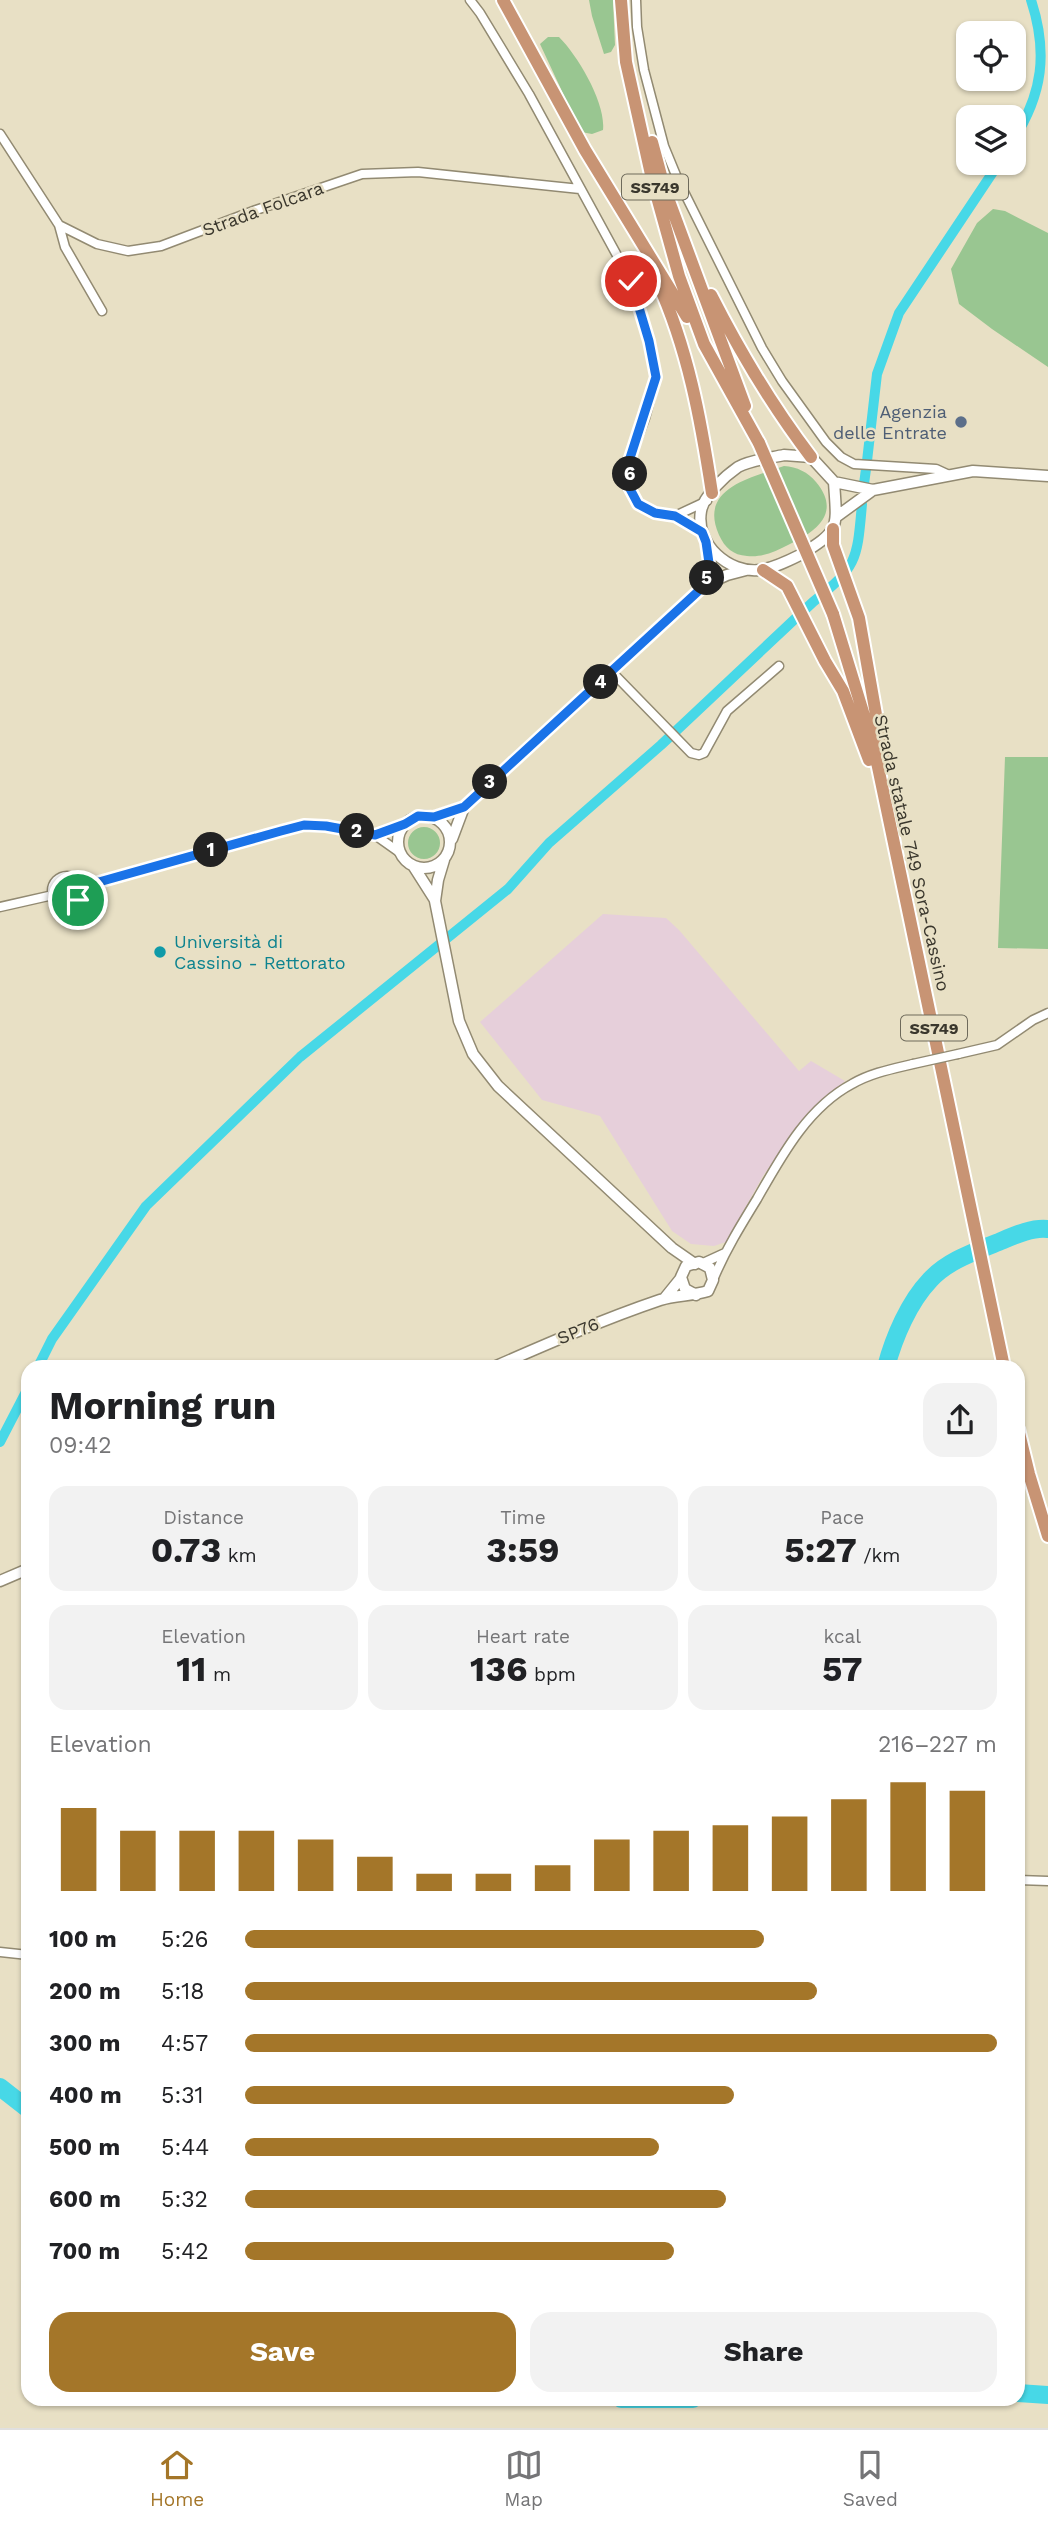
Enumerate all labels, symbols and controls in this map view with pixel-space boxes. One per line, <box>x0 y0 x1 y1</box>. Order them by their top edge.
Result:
map controls <box>956 21 1026 175</box>
button: locate <box>956 21 1026 91</box>
button: layers <box>956 105 1026 175</box>
road number: SS749 <box>622 174 688 200</box>
street label: Strada Folcara <box>199 177 326 240</box>
pin <box>601 251 661 311</box>
icon: check <box>612 262 650 300</box>
place label: Agenzia delle Entrate <box>833 401 947 443</box>
marker: Agenzia delle Entrate <box>953 414 969 430</box>
pin: 6 <box>612 456 648 491</box>
text: 6 <box>624 462 635 485</box>
pin: 5 <box>690 560 724 596</box>
text: 5 <box>701 566 712 589</box>
pin: 4 <box>584 664 618 700</box>
text: 4 <box>594 670 607 693</box>
street label: Strada statale 749 Sora-Cassino <box>870 712 955 993</box>
pin: 3 <box>472 764 508 800</box>
text: 3 <box>484 770 495 793</box>
pin: 2 <box>340 814 374 848</box>
text: 2 <box>351 819 362 842</box>
pin: 1 <box>194 832 228 868</box>
text: 1 <box>206 838 215 861</box>
pin <box>48 870 108 930</box>
icon: arrive <box>59 881 97 919</box>
place label: Università di Cassino - Rettorato <box>174 931 345 973</box>
marker: Università di Cassino - Rettorato <box>152 944 168 960</box>
road number: SS749 <box>901 1016 967 1040</box>
street label: SP76 <box>554 1313 602 1348</box>
button: share <box>923 1383 997 1457</box>
text: Morning run <box>49 1384 276 1428</box>
text: 09:42 <box>49 1432 112 1459</box>
text: Distance <box>163 1506 244 1529</box>
text: Time <box>500 1506 546 1529</box>
text: Pace <box>820 1506 864 1529</box>
text: 0.73 <box>151 1529 221 1571</box>
text: 3:59 <box>486 1529 560 1571</box>
text: 5:27 <box>784 1529 857 1571</box>
text: km <box>221 1544 257 1567</box>
text: /km <box>857 1544 900 1567</box>
text: Elevation <box>161 1625 246 1648</box>
text: Heart rate <box>476 1625 570 1648</box>
text: kcal <box>824 1625 861 1648</box>
text: 11 <box>176 1648 206 1690</box>
text: 136 <box>470 1648 527 1690</box>
text: 57 <box>822 1648 863 1690</box>
text: m <box>206 1663 231 1686</box>
text: bpm <box>527 1663 576 1686</box>
text: Elevation <box>49 1731 152 1758</box>
text: 216–227 m <box>878 1731 997 1758</box>
text: 100 m <box>49 1926 117 1953</box>
text: 5:26 <box>161 1926 209 1953</box>
text: 200 m <box>49 1978 121 2005</box>
text: 5:18 <box>161 1978 204 2005</box>
text: 300 m <box>49 2030 120 2057</box>
text: 4:57 <box>161 2030 208 2057</box>
text: 400 m <box>49 2082 122 2109</box>
text: 5:31 <box>161 2082 204 2109</box>
text: 500 m <box>49 2134 120 2161</box>
text: 5:44 <box>161 2134 209 2161</box>
text: 600 m <box>49 2186 121 2213</box>
text: 5:32 <box>161 2186 208 2213</box>
text: 700 m <box>49 2238 120 2265</box>
text: 5:42 <box>161 2238 209 2265</box>
button: Save <box>49 2312 516 2392</box>
button: Share <box>530 2312 997 2392</box>
tab: Home <box>150 2446 204 2511</box>
tab: Map <box>504 2446 543 2511</box>
tab: Saved <box>843 2446 898 2511</box>

